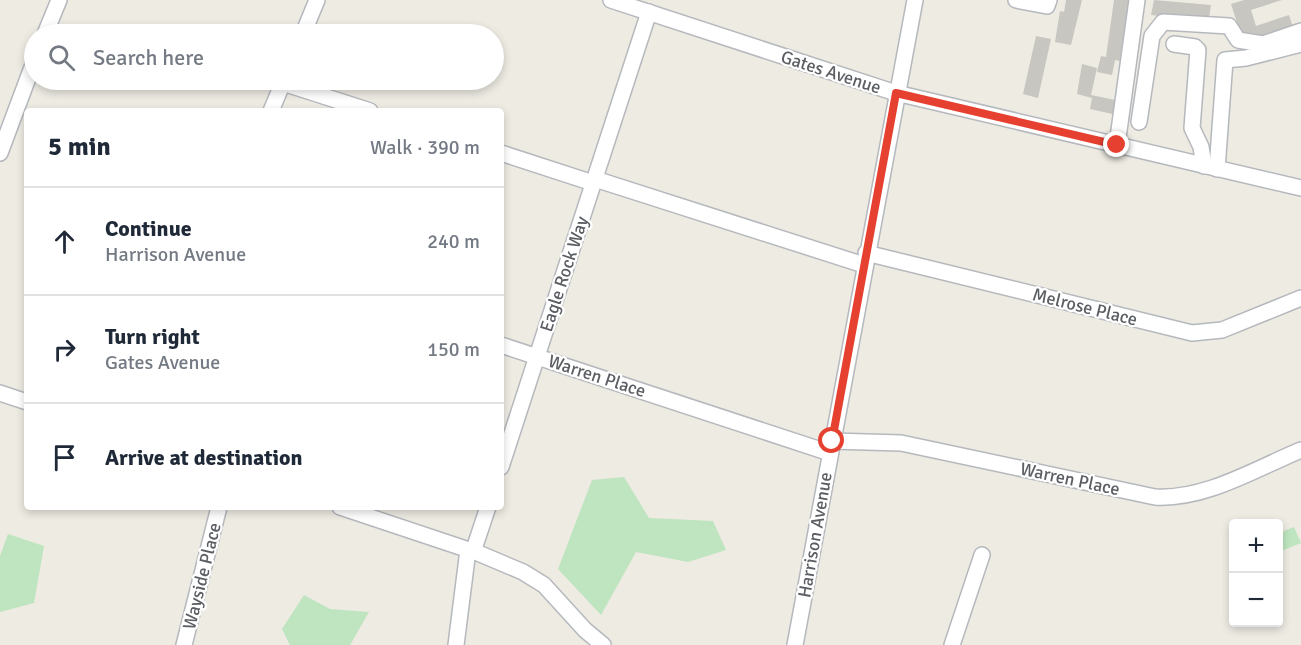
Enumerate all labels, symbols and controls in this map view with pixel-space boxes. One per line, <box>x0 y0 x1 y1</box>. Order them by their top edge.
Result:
search box <box>24 24 504 90</box>
icon: search <box>45 41 78 74</box>
text: Search here <box>93 44 204 71</box>
street label: Gates Avenue <box>778 46 884 98</box>
text: 5 min <box>48 131 111 163</box>
route end <box>1103 131 1129 157</box>
text: Walk · 390 m <box>370 135 480 160</box>
street label: Eagle Rock Way <box>535 213 593 334</box>
text: Continue <box>105 215 192 242</box>
icon: ahead <box>48 225 81 258</box>
text: 240 m <box>427 229 480 254</box>
text: Harrison Avenue <box>105 242 246 267</box>
street label: Melrose Place <box>1030 283 1140 331</box>
text: Turn right <box>105 323 200 350</box>
icon: right <box>48 333 81 366</box>
text: 150 m <box>427 337 480 362</box>
text: Gates Avenue <box>105 350 220 375</box>
street label: Warren Place <box>545 350 649 402</box>
route start <box>818 427 844 453</box>
icon: arrive <box>48 441 81 474</box>
text: Arrive at destination <box>105 444 302 471</box>
street label: Warren Place <box>1018 458 1122 500</box>
street label: Harrison Avenue <box>793 471 837 599</box>
map controls <box>1229 519 1283 627</box>
button: + <box>1229 519 1283 573</box>
street label: Wayside Place <box>178 520 226 632</box>
button: − <box>1229 573 1283 627</box>

